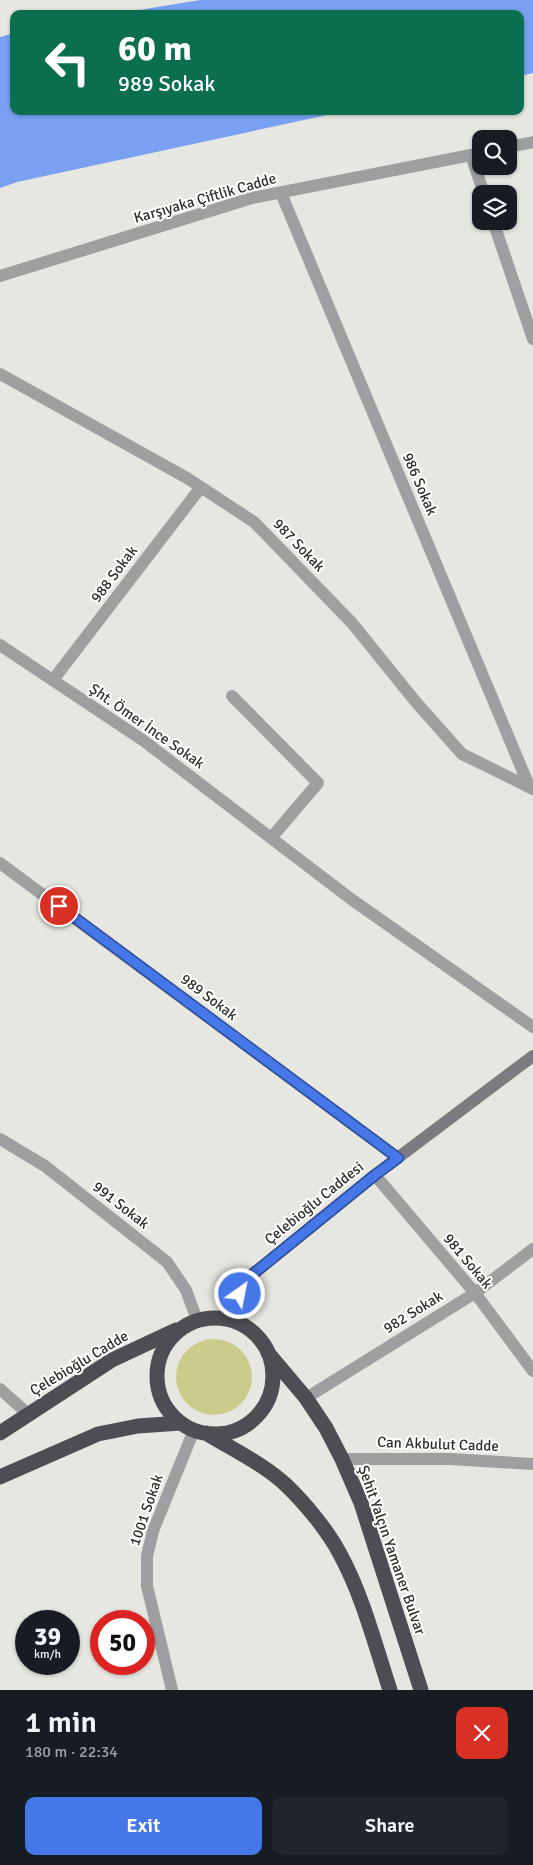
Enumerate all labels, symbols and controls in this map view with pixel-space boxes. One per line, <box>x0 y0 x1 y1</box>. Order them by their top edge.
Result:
text: 60 m <box>118 27 192 70</box>
icon: left <box>35 30 100 95</box>
text: 989 Sokak <box>118 70 215 97</box>
map controls <box>472 130 517 230</box>
button: search <box>472 130 517 175</box>
street label: Karşıyaka Çiftlik Cadde <box>132 169 278 227</box>
button: layers <box>472 185 517 230</box>
street label: 986 Sokak <box>399 450 441 519</box>
street label: 987 Sokak <box>269 515 329 575</box>
street label: 988 Sokak <box>87 542 141 606</box>
street label: Şht. Ömer İnce Sokak <box>86 680 208 773</box>
pin <box>38 885 80 927</box>
icon: arrive <box>45 892 73 920</box>
street label: 989 Sokak <box>177 970 241 1024</box>
street label: Çelebioğlu Caddesi <box>261 1158 367 1248</box>
street label: 991 Sokak <box>89 1177 153 1233</box>
street label: 981 Sokak <box>440 1230 497 1293</box>
position arrow <box>213 1267 265 1319</box>
street label: 982 Sokak <box>380 1287 446 1337</box>
street label: Çelebioğlu Cadde <box>27 1327 131 1399</box>
street label: Can Akbulut Cadde <box>377 1433 499 1455</box>
street label: Şehit Yalçın Yamaner Bulvar <box>355 1463 430 1638</box>
street label: 1001 Sokak <box>125 1471 167 1548</box>
speed limit sign: 50 <box>90 1610 155 1675</box>
text: 39 <box>34 1621 61 1652</box>
text: km/h <box>34 1647 61 1662</box>
text: 1 min <box>25 1704 97 1741</box>
button: close <box>456 1707 508 1759</box>
text: 180 m · 22:34 <box>25 1742 118 1762</box>
button: Exit <box>25 1797 262 1855</box>
button: Share <box>272 1797 508 1855</box>

